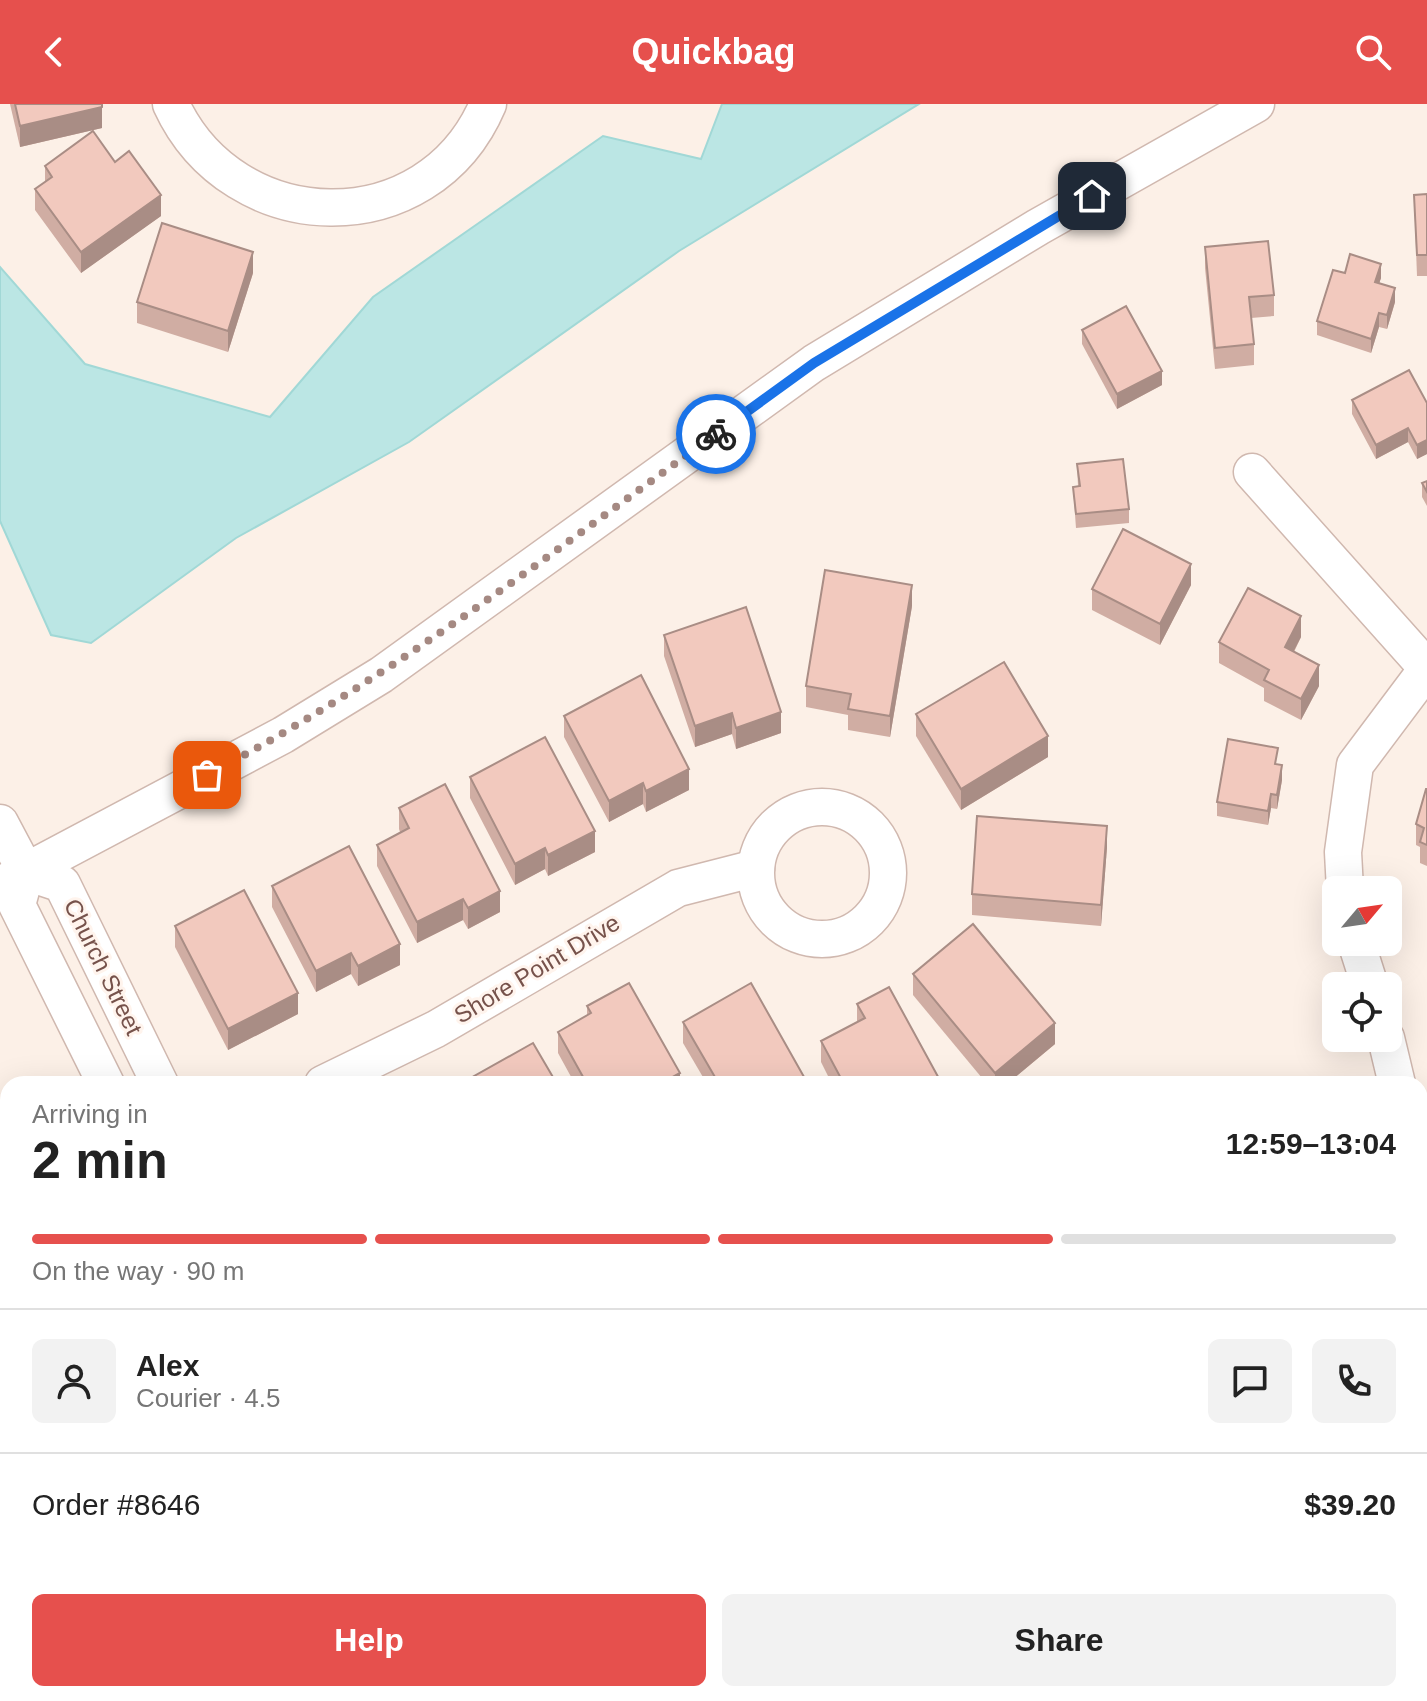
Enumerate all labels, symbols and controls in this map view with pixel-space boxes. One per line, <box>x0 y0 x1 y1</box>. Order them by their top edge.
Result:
icon: back <box>32 30 76 74</box>
icon: search <box>1351 30 1395 74</box>
text: Quickbag <box>631 31 796 72</box>
pin <box>1058 162 1126 230</box>
icon: home <box>1070 174 1114 218</box>
courier <box>676 394 756 474</box>
icon: bike <box>694 412 738 456</box>
pin <box>173 741 241 809</box>
icon: bag <box>185 753 229 797</box>
north arrow <box>1322 876 1402 956</box>
map controls <box>1322 876 1402 1052</box>
street label: Church Street <box>59 894 148 1040</box>
street label: Shore Point Drive <box>449 909 624 1029</box>
button: locate <box>1322 972 1402 1052</box>
text: Arriving in <box>32 1099 148 1129</box>
text: 12:59–13:04 <box>1226 1127 1396 1160</box>
text: 2 min <box>32 1131 168 1189</box>
text: On the way · 90 m <box>32 1256 244 1286</box>
button: person <box>32 1339 116 1423</box>
button: chat <box>1208 1339 1292 1423</box>
button: phone <box>1312 1339 1396 1423</box>
text: Alex <box>136 1349 199 1382</box>
text: Courier · 4.5 <box>136 1383 281 1413</box>
text: Order #8646 <box>32 1488 200 1521</box>
text: $39.20 <box>1304 1488 1396 1521</box>
button: Help <box>32 1594 706 1686</box>
button: Share <box>722 1594 1396 1686</box>

